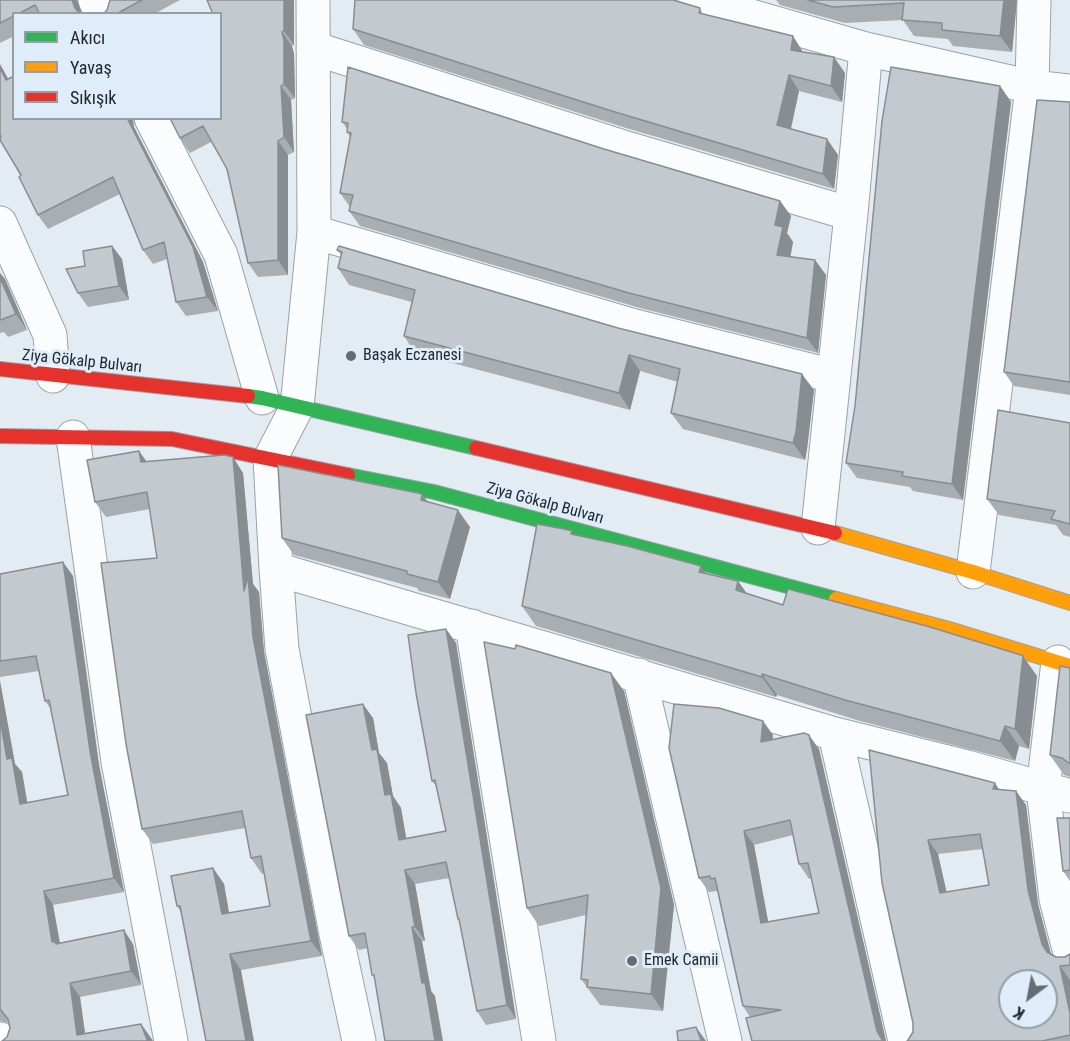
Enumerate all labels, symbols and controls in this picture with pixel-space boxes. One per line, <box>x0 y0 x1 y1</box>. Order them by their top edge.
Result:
legend <box>12 12 222 120</box>
text: Akıcı <box>70 27 105 48</box>
text: Yavaş <box>70 57 112 78</box>
text: Sıkışık <box>70 87 116 108</box>
street label: Ziya Gökalp Bulvarı <box>21 346 143 378</box>
place label: Başak Eczanesi <box>363 346 461 366</box>
marker: Başak Eczanesi <box>344 349 358 363</box>
street label: Ziya Gökalp Bulvarı <box>484 479 606 529</box>
place label: Emek Camii <box>644 951 719 971</box>
marker: Emek Camii <box>625 954 639 968</box>
north arrow <box>998 969 1058 1029</box>
text: K <box>1010 1003 1028 1023</box>

